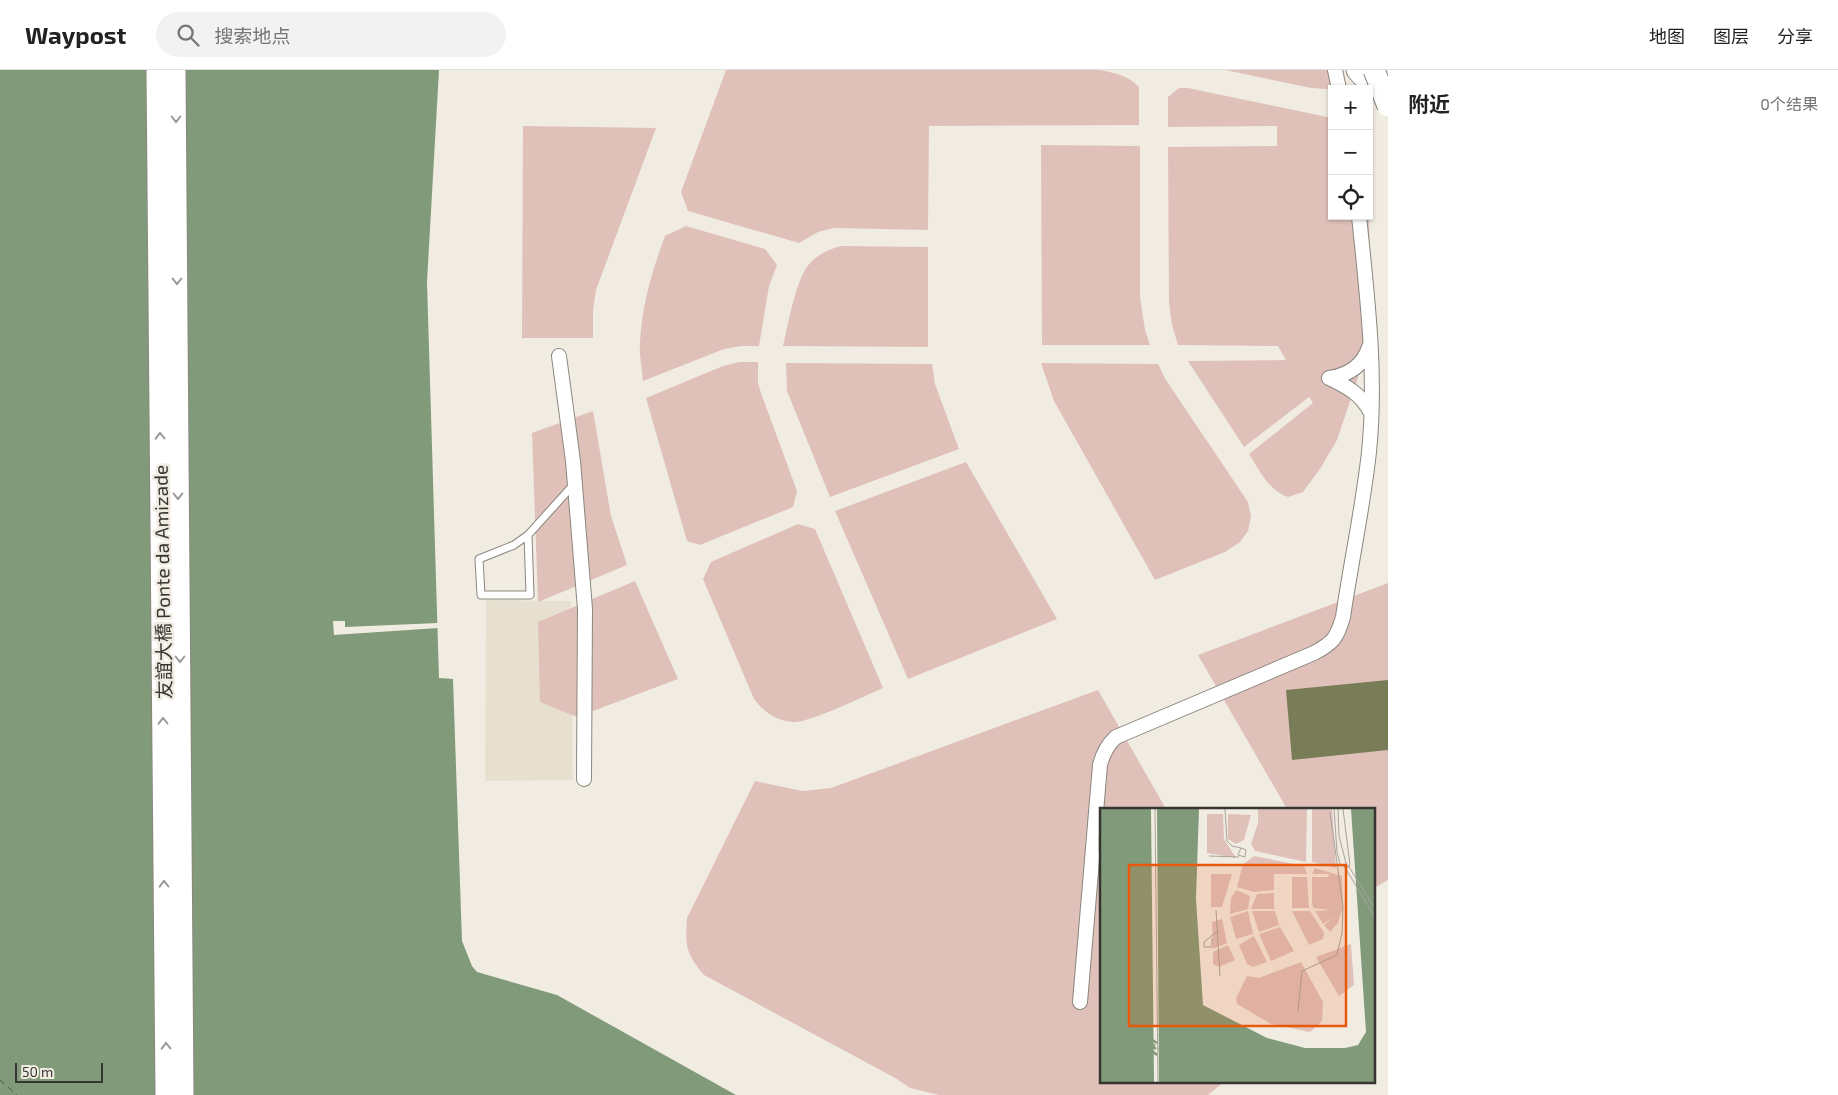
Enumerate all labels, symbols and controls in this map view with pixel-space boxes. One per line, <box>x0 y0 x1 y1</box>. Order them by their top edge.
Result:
search box <box>156 12 506 57</box>
text: Waypost <box>25 20 126 49</box>
icon: search <box>174 21 202 49</box>
text: 搜索地点 <box>214 24 290 47</box>
text: 地图 <box>1649 25 1685 47</box>
text: 图层 <box>1713 25 1749 47</box>
text: 分享 <box>1777 25 1813 47</box>
map controls <box>1328 85 1373 220</box>
button: + <box>1328 85 1373 130</box>
text: 附近 <box>1408 91 1450 116</box>
text: 0个结果 <box>1760 94 1818 113</box>
one-way arrow <box>170 115 181 123</box>
button: − <box>1328 130 1373 175</box>
button: locate <box>1328 175 1373 220</box>
one-way arrow <box>172 278 182 285</box>
one-way arrow <box>155 432 165 440</box>
street label: 友誼大橋 Ponte da Amizade <box>148 465 176 699</box>
one-way arrow <box>173 492 183 500</box>
one-way arrow <box>175 655 185 663</box>
one-way arrow <box>158 717 168 725</box>
inset map <box>1100 808 1376 1082</box>
one-way arrow <box>159 880 169 888</box>
one-way arrow <box>161 1042 171 1050</box>
scale bar <box>15 1060 102 1083</box>
text: 50 m <box>22 1063 53 1080</box>

